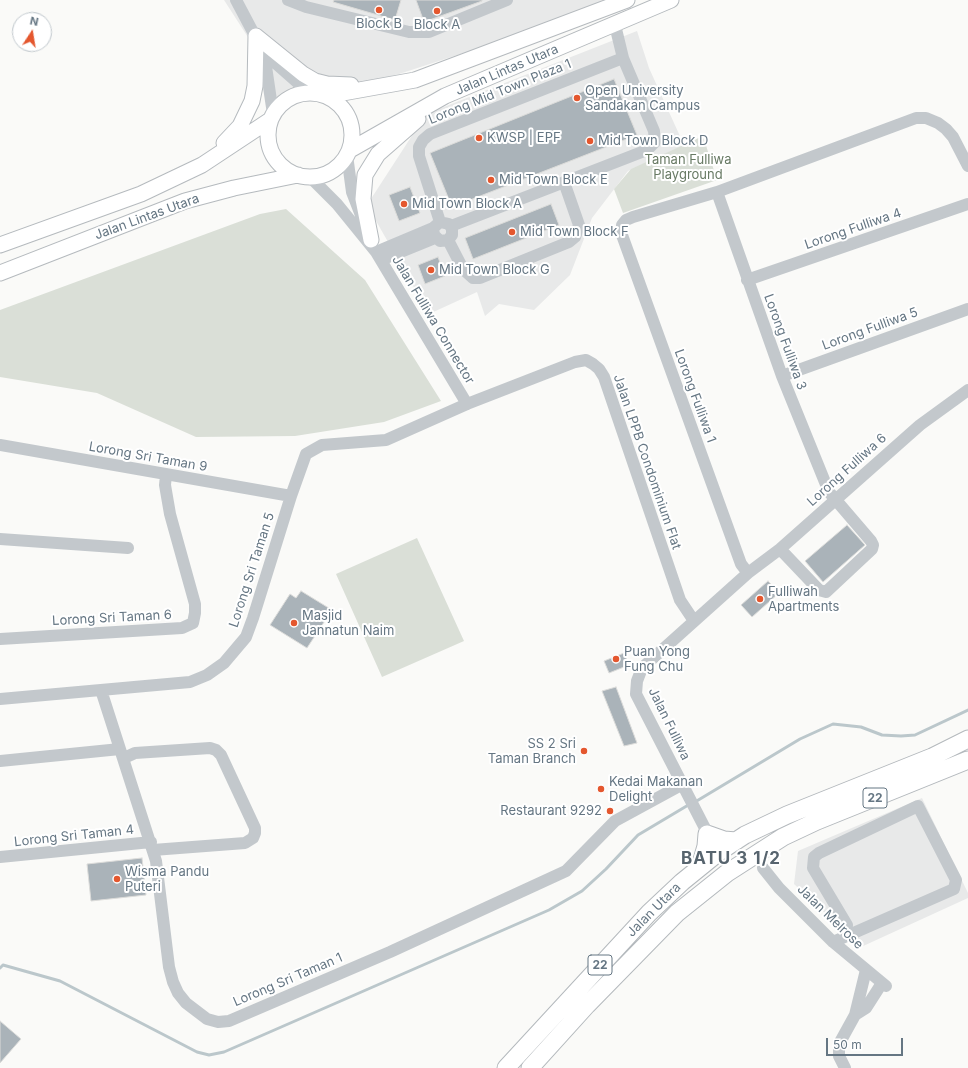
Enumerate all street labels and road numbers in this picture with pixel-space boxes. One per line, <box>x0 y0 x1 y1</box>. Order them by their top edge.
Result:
street label: Jalan Lintas Utara <box>453 41 561 99</box>
street label: Lorong Mid Town Plaza 1 <box>426 56 574 128</box>
street label: Jalan Lintas Utara <box>93 191 201 243</box>
street label: Lorong Fulliwa 4 <box>803 205 903 253</box>
street label: Jalan Fulliwa Connector <box>388 253 478 387</box>
street label: Lorong Fulliwa 3 <box>760 292 810 392</box>
street label: Lorong Fulliwa 5 <box>820 304 920 354</box>
street label: Lorong Fulliwa 1 <box>671 347 719 445</box>
street label: Jalan LPPB Condominium Flat <box>610 373 684 551</box>
street label: Lorong Fulliwa 6 <box>804 430 890 510</box>
street label: Lorong Sri Taman 9 <box>88 439 208 475</box>
street label: Lorong Sri Taman 5 <box>226 511 278 629</box>
street label: Lorong Sri Taman 6 <box>52 607 172 629</box>
street label: Jalan Fulliwa <box>645 685 693 763</box>
road number: 22 <box>863 788 887 808</box>
street label: Lorong Sri Taman 4 <box>13 822 135 850</box>
street label: Jalan Utara <box>624 880 684 940</box>
street label: Jalan Melrose <box>794 882 866 952</box>
street label: Lorong Sri Taman 1 <box>231 950 345 1010</box>
road number: 22 <box>588 955 612 975</box>

